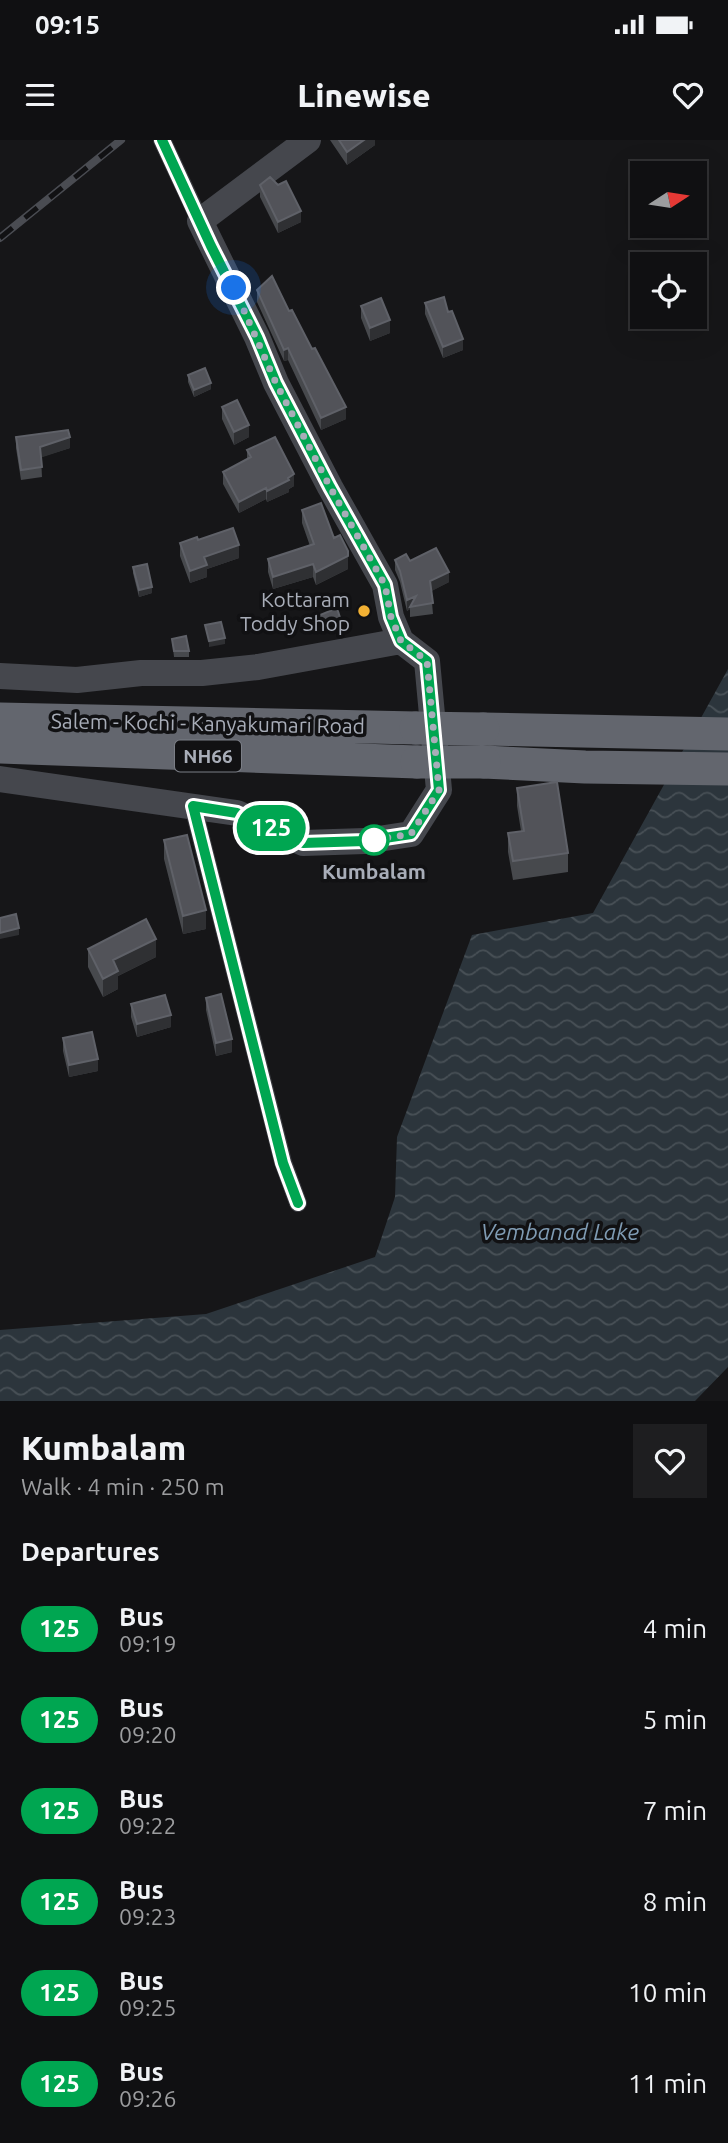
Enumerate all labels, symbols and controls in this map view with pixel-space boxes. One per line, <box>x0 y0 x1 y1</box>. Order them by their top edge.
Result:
text: 09:15 <box>35 10 100 39</box>
icon: menu <box>21 76 59 114</box>
icon: heart <box>669 76 707 114</box>
text: Linewise <box>297 77 431 113</box>
north arrow <box>630 161 707 238</box>
map controls <box>630 161 707 329</box>
button: locate <box>630 252 707 329</box>
your location <box>216 270 251 305</box>
place label: Kottaram Toddy Shop <box>240 587 350 635</box>
marker: Kottaram Toddy Shop <box>356 603 372 619</box>
street label: Salem - Kochi - Kanyakumari Road <box>51 708 365 738</box>
road number: NH66 <box>175 740 241 772</box>
line badge: 125 <box>231 805 311 851</box>
text: 125 <box>251 814 291 841</box>
marker: Kumbalam <box>359 825 389 855</box>
place label: Kumbalam <box>322 859 426 883</box>
water label: Vembanad Lake <box>481 1219 640 1244</box>
button: heart <box>633 1424 707 1498</box>
text: Kumbalam <box>21 1429 186 1466</box>
text: Walk · 4 min · 250 m <box>21 1474 225 1499</box>
text: Departures <box>21 1537 159 1566</box>
text: Bus <box>119 1602 164 1631</box>
text: 4 min <box>643 1614 707 1643</box>
text: 125 <box>39 1615 80 1642</box>
text: 09:19 <box>119 1631 177 1656</box>
text: Bus <box>119 1693 164 1722</box>
text: 5 min <box>643 1705 707 1734</box>
text: 125 <box>39 1706 80 1733</box>
text: 09:20 <box>119 1722 177 1747</box>
text: Bus <box>119 1784 164 1813</box>
text: 7 min <box>643 1796 707 1825</box>
text: 125 <box>39 1797 80 1824</box>
text: 09:22 <box>119 1813 177 1838</box>
text: Bus <box>119 1875 164 1904</box>
text: 8 min <box>643 1887 707 1916</box>
text: 125 <box>39 1888 80 1915</box>
text: 09:23 <box>119 1904 177 1929</box>
text: Bus <box>119 1966 164 1995</box>
text: 10 min <box>628 1978 707 2007</box>
text: 125 <box>39 1979 80 2006</box>
text: 09:25 <box>119 1995 177 2020</box>
text: Bus <box>119 2057 164 2086</box>
text: 11 min <box>628 2069 707 2098</box>
text: 125 <box>39 2070 80 2097</box>
text: 09:26 <box>119 2086 177 2111</box>

